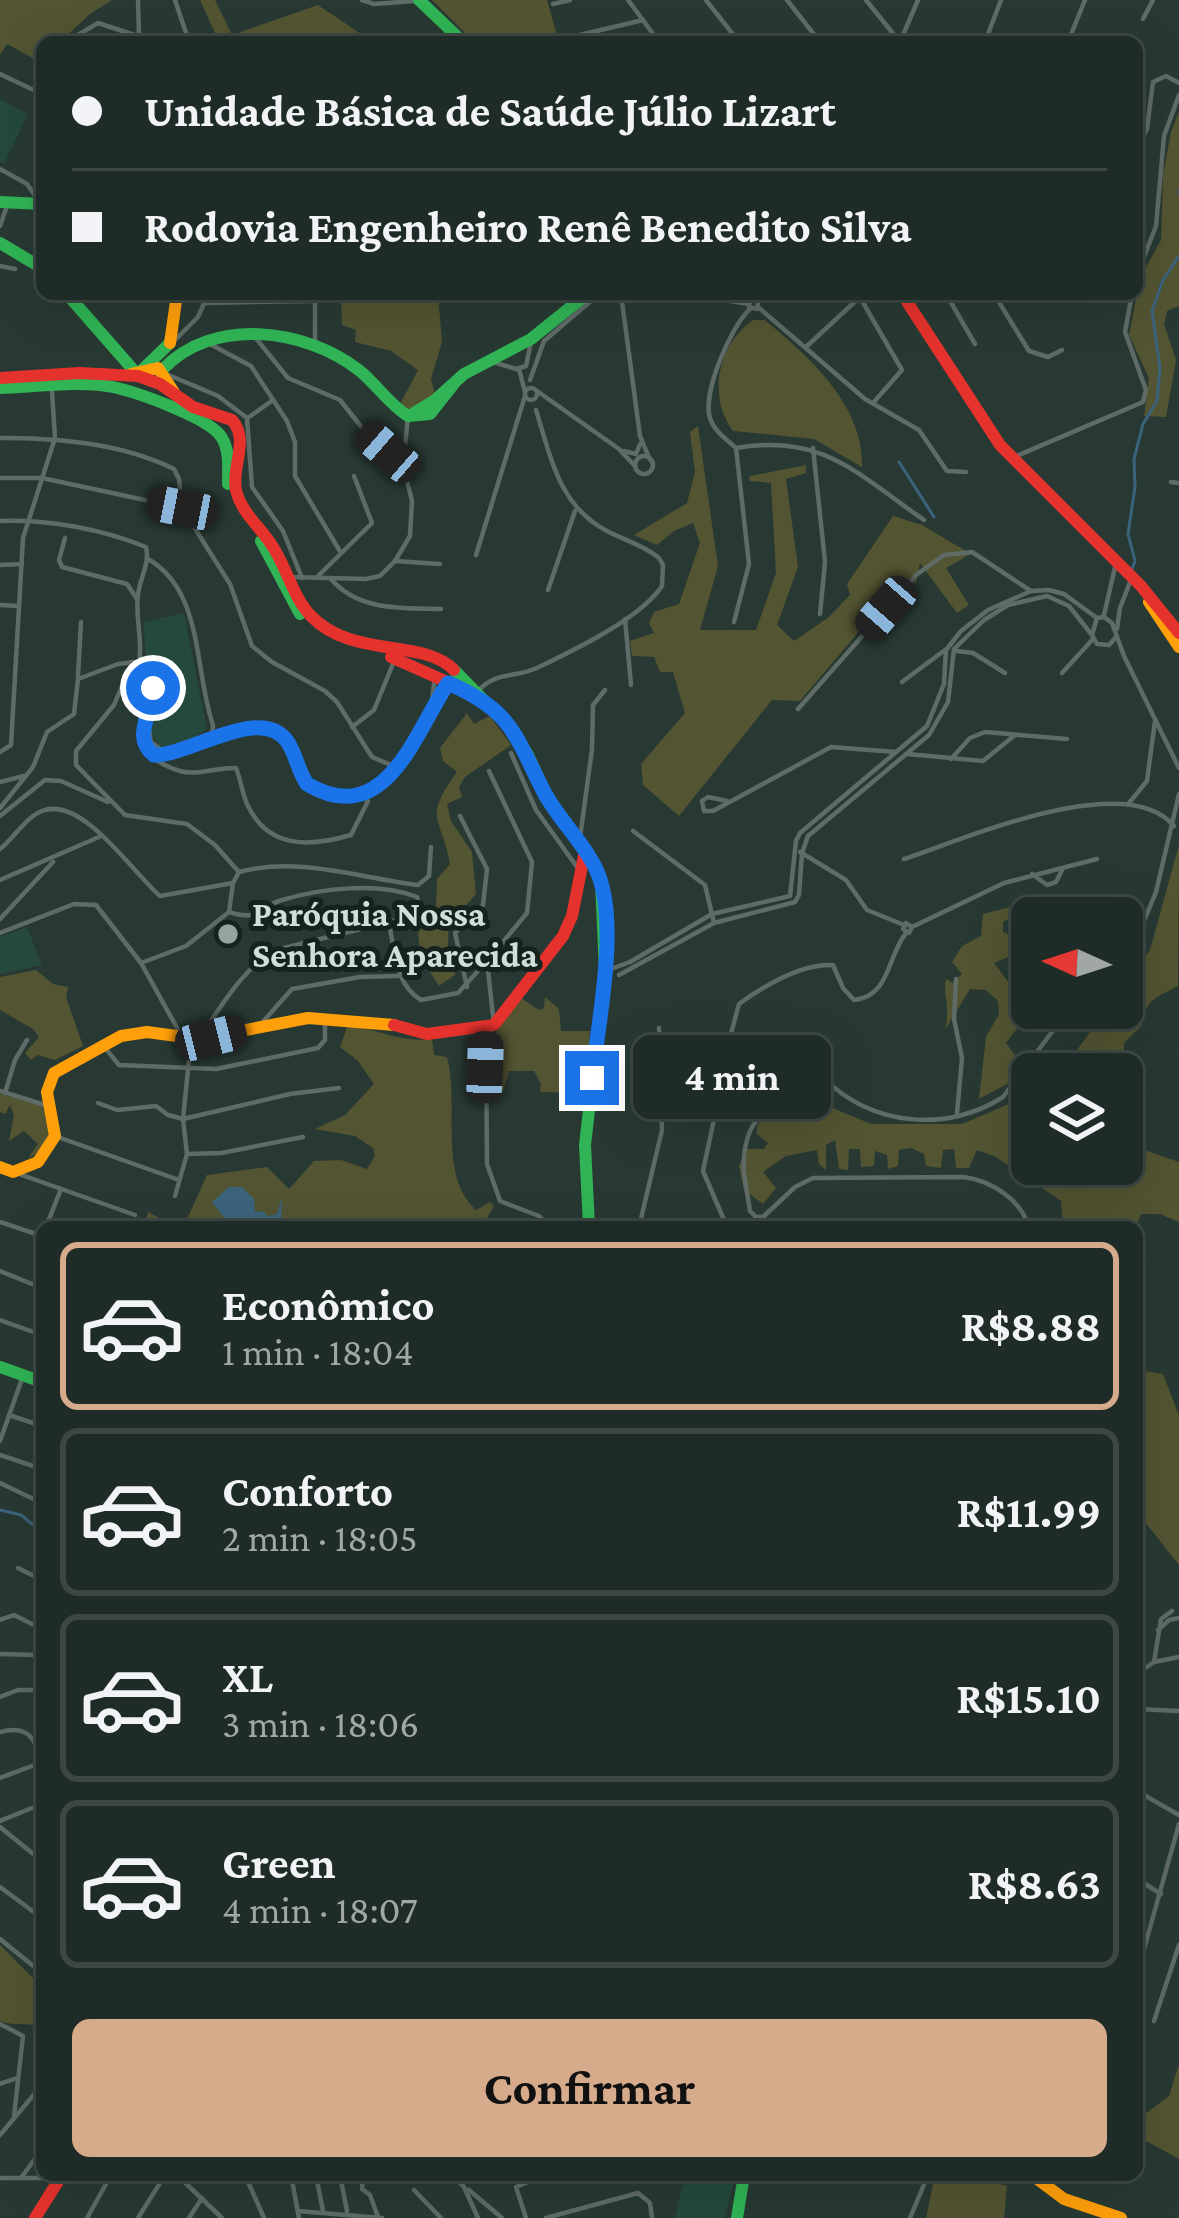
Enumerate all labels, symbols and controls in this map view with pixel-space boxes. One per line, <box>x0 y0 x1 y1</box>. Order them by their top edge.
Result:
text: Unidade Básica de Saúde Júlio Lizart <box>144 86 836 136</box>
text: Rodovia Engenheiro Renê Benedito Silva <box>144 202 912 252</box>
car <box>349 415 427 489</box>
car <box>143 483 221 533</box>
car <box>849 569 923 647</box>
route start <box>126 661 180 715</box>
place label: Paróquia Nossa Senhora Aparecida <box>252 894 538 975</box>
north arrow <box>1011 897 1143 1029</box>
map controls <box>1011 897 1143 1185</box>
marker: Paróquia Nossa Senhora Aparecida <box>215 921 241 947</box>
car <box>172 1012 250 1064</box>
car <box>466 1030 504 1104</box>
callout: 4 min <box>634 1036 832 1120</box>
route end <box>565 1051 619 1105</box>
button: layers <box>1011 1053 1143 1185</box>
text: 4 min <box>684 1055 780 1098</box>
icon: car <box>78 1272 186 1380</box>
text: Econômico <box>222 1280 435 1330</box>
text: R$8.88 <box>961 1301 1101 1351</box>
text: 1 min · 18:04 <box>222 1330 414 1373</box>
icon: car <box>78 1458 186 1566</box>
text: Conforto <box>222 1466 393 1516</box>
text: R$11.99 <box>957 1487 1101 1537</box>
text: 2 min · 18:05 <box>222 1516 418 1559</box>
icon: car <box>78 1644 186 1752</box>
text: XL <box>222 1652 273 1702</box>
text: R$15.10 <box>956 1673 1101 1723</box>
text: 3 min · 18:06 <box>222 1702 419 1745</box>
icon: car <box>78 1830 186 1938</box>
text: Green <box>222 1838 336 1888</box>
text: R$8.63 <box>968 1859 1101 1909</box>
text: 4 min · 18:07 <box>222 1888 418 1931</box>
button: Confirmar <box>72 2019 1107 2157</box>

